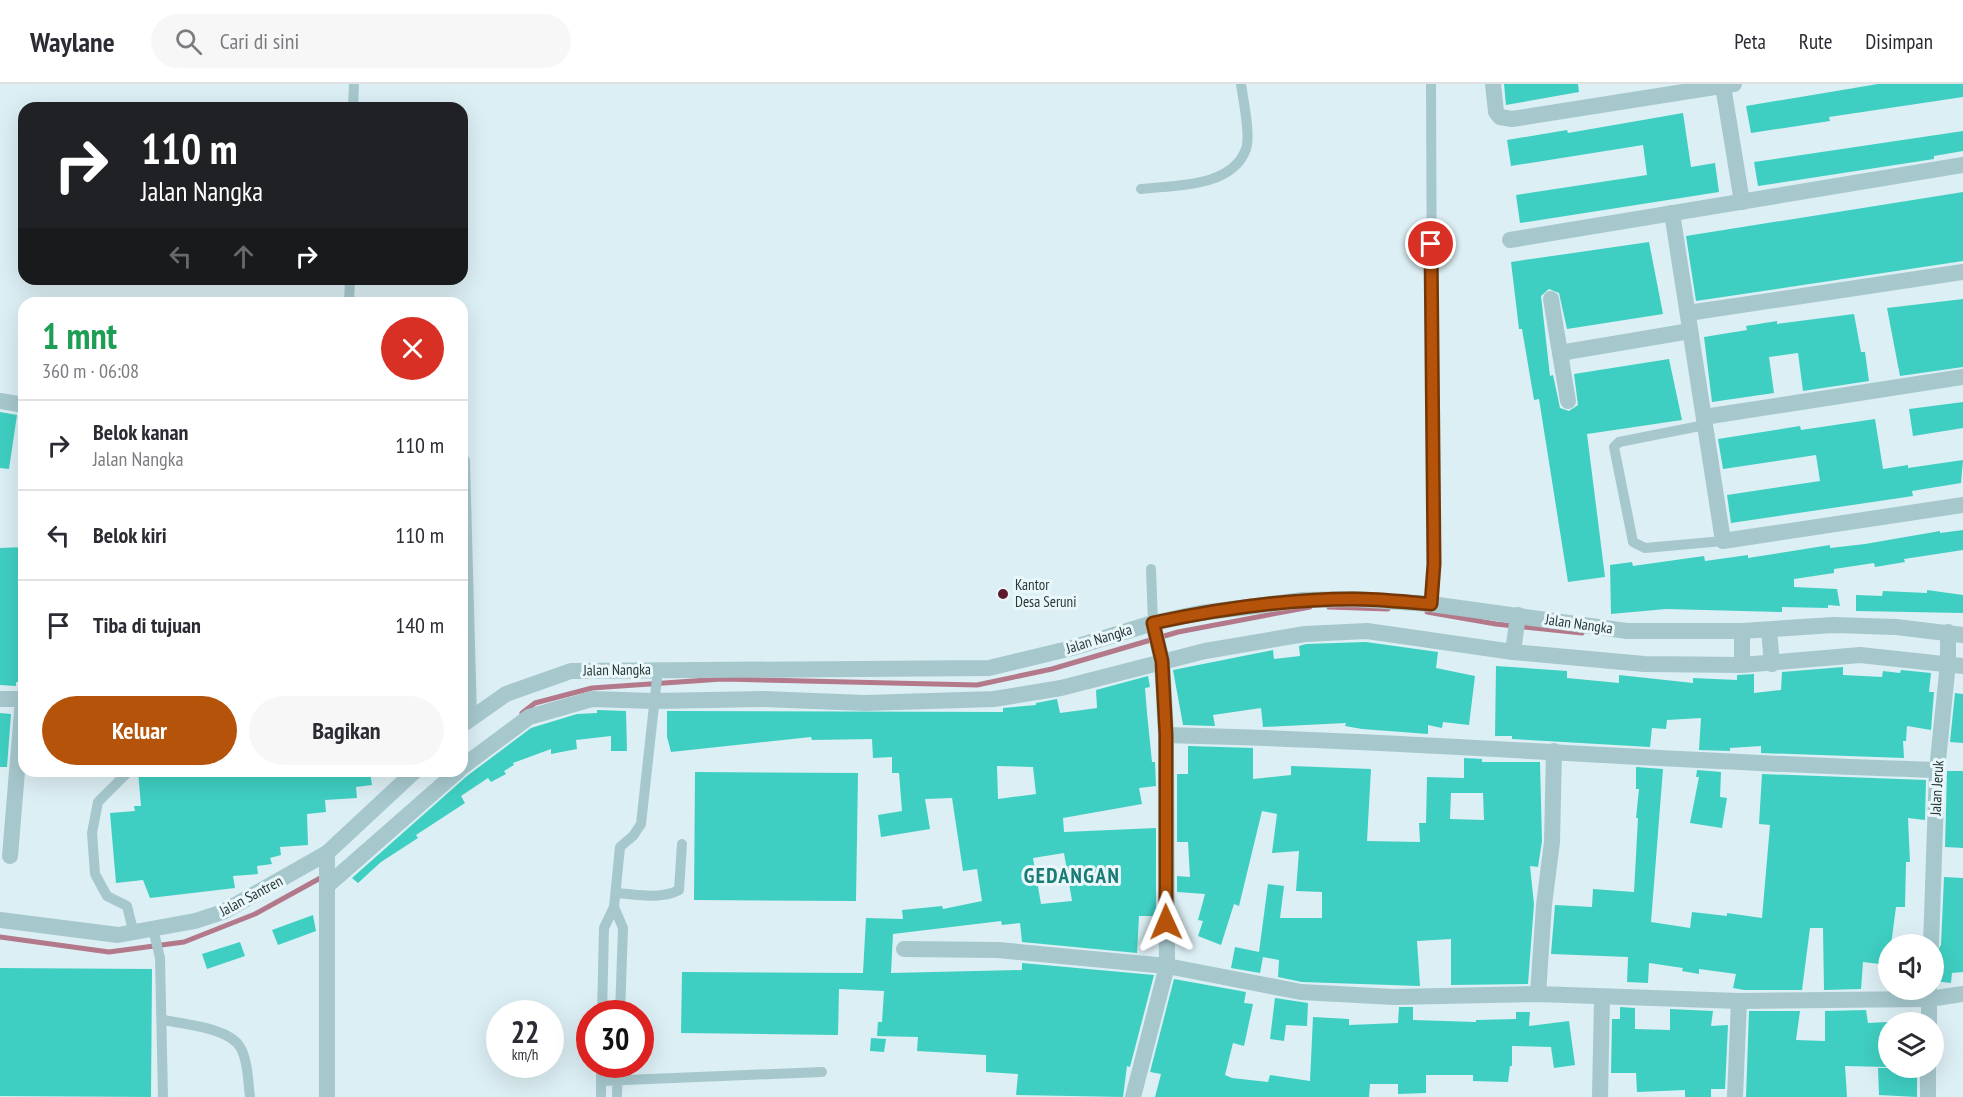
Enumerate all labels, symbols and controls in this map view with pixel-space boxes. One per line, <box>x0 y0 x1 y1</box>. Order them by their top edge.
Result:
search box <box>151 14 571 68</box>
text: Waylane <box>30 23 115 60</box>
icon: search <box>172 25 205 58</box>
text: Cari di sini <box>220 27 299 55</box>
text: Peta <box>1734 28 1766 55</box>
text: Rute <box>1799 28 1832 55</box>
text: Disimpan <box>1865 28 1933 55</box>
text: 110 m <box>141 121 238 176</box>
icon: right <box>42 126 120 204</box>
text: Jalan Nangka <box>141 174 263 208</box>
pin <box>1405 218 1456 269</box>
icon: arrive <box>1414 227 1447 260</box>
icon: left <box>164 240 197 273</box>
icon: ahead <box>227 240 260 273</box>
icon: right <box>290 240 323 273</box>
text: 1 mnt <box>42 312 117 359</box>
button: close <box>381 317 444 380</box>
text: 360 m · 06:08 <box>42 358 139 384</box>
text: Belok kanan <box>93 418 188 446</box>
icon: right <box>42 429 75 462</box>
text: 110 m <box>395 431 444 459</box>
text: Jalan Nangka <box>93 446 183 472</box>
icon: left <box>42 519 75 552</box>
text: Belok kiri <box>93 521 167 549</box>
text: 110 m <box>395 521 444 549</box>
place label: Kantor Desa Seruni <box>1015 575 1076 611</box>
marker: Kantor Desa Seruni <box>996 587 1010 601</box>
icon: arrive <box>42 609 75 642</box>
street label: Jalan Nangka <box>1543 609 1614 638</box>
text: Tiba di tujuan <box>93 611 201 639</box>
text: 140 m <box>395 611 444 639</box>
street label: Jalan Nangka <box>1063 620 1134 658</box>
street label: Jalan Nangka <box>582 659 651 680</box>
button: Keluar <box>42 696 237 765</box>
button: Bagikan <box>249 696 444 765</box>
street label: Jalan Jeruk <box>1926 760 1947 817</box>
district label: GEDANGAN <box>1024 862 1120 889</box>
street label: Jalan Santren <box>215 871 286 921</box>
position arrow <box>1134 890 1198 954</box>
map controls <box>1878 934 1944 1078</box>
button: sound <box>1878 934 1944 1000</box>
speed limit sign: 30 <box>576 1000 654 1078</box>
text: 22 <box>511 1012 539 1051</box>
button: layers <box>1878 1012 1944 1078</box>
text: km/h <box>512 1045 538 1064</box>

